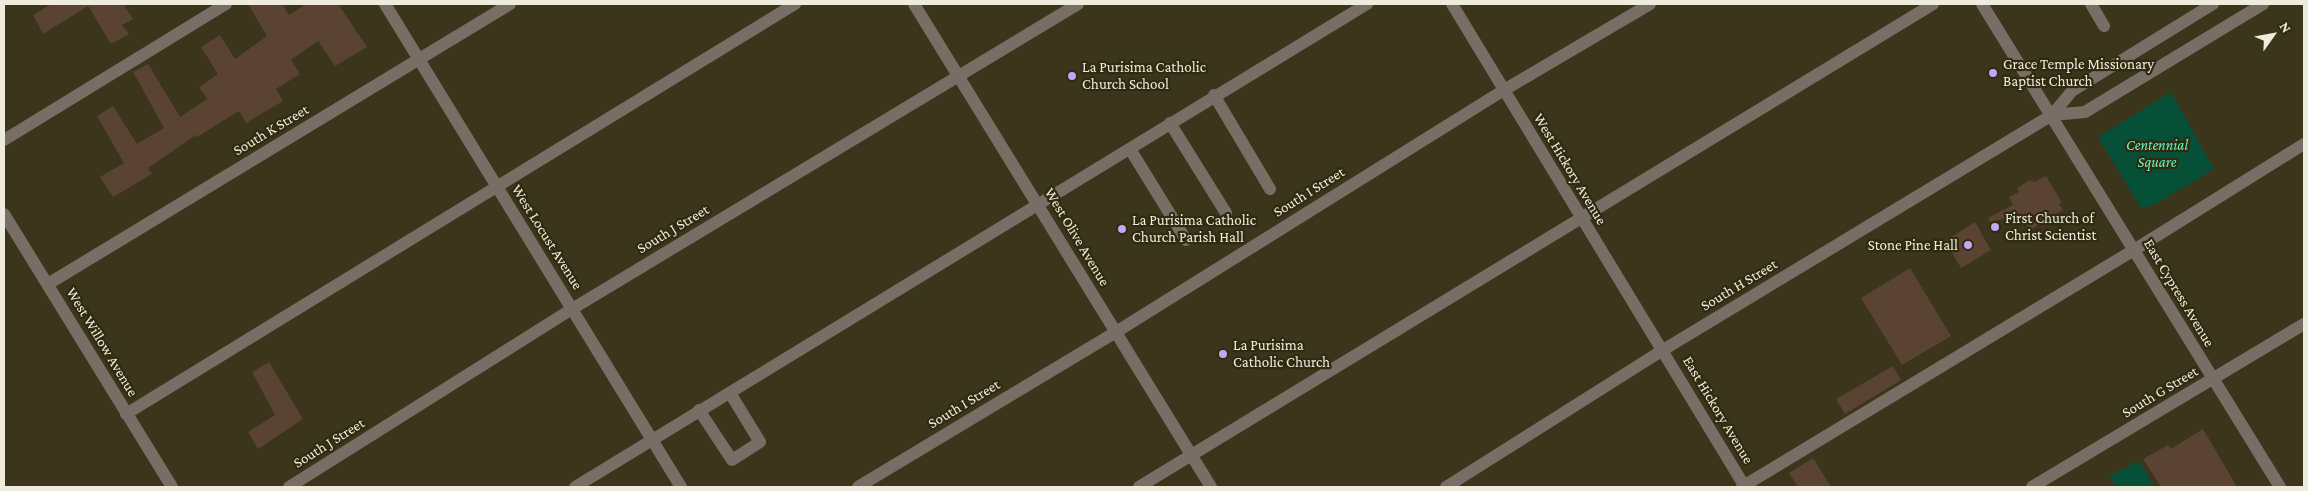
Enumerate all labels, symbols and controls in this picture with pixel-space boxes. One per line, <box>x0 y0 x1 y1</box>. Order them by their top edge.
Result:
north arrow <box>2248 10 2298 60</box>
text: N <box>2276 19 2295 35</box>
place label: Grace Temple Missionary Baptist Church <box>2003 55 2154 90</box>
place label: La Purisima Catholic Church School <box>1082 58 1206 93</box>
marker: Grace Temple Missionary Baptist Church <box>1987 67 1999 79</box>
marker: La Purisima Catholic Church School <box>1066 70 1078 82</box>
street label: South K Street <box>230 100 312 160</box>
street label: West Hickory Avenue <box>1530 110 1610 228</box>
park label: Centennial Square <box>2126 136 2188 171</box>
street label: South I Street <box>1270 163 1348 221</box>
street label: West Locust Avenue <box>507 181 587 293</box>
street label: West Olive Avenue <box>1041 185 1113 289</box>
street label: South J Street <box>634 200 712 258</box>
place label: First Church of Christ Scientist <box>2005 209 2096 244</box>
place label: La Purisima Catholic Church Parish Hall <box>1132 211 1256 246</box>
marker: First Church of Christ Scientist <box>1989 221 2001 233</box>
marker: La Purisima Catholic Church Parish Hall <box>1116 223 1128 235</box>
place label: Stone Pine Hall <box>1868 236 1958 254</box>
street label: East Cypress Avenue <box>2140 236 2218 350</box>
marker: Stone Pine Hall <box>1962 239 1974 251</box>
street label: South H Street <box>1697 255 1781 315</box>
street label: West Willow Avenue <box>62 284 142 400</box>
place label: La Purisima Catholic Church <box>1233 336 1330 371</box>
marker: La Purisima Catholic Church <box>1217 348 1229 360</box>
street label: East Hickory Avenue <box>1679 353 1757 467</box>
street label: South G Street <box>2119 362 2201 422</box>
street label: South I Street <box>925 375 1003 433</box>
street label: South J Street <box>290 414 368 472</box>

